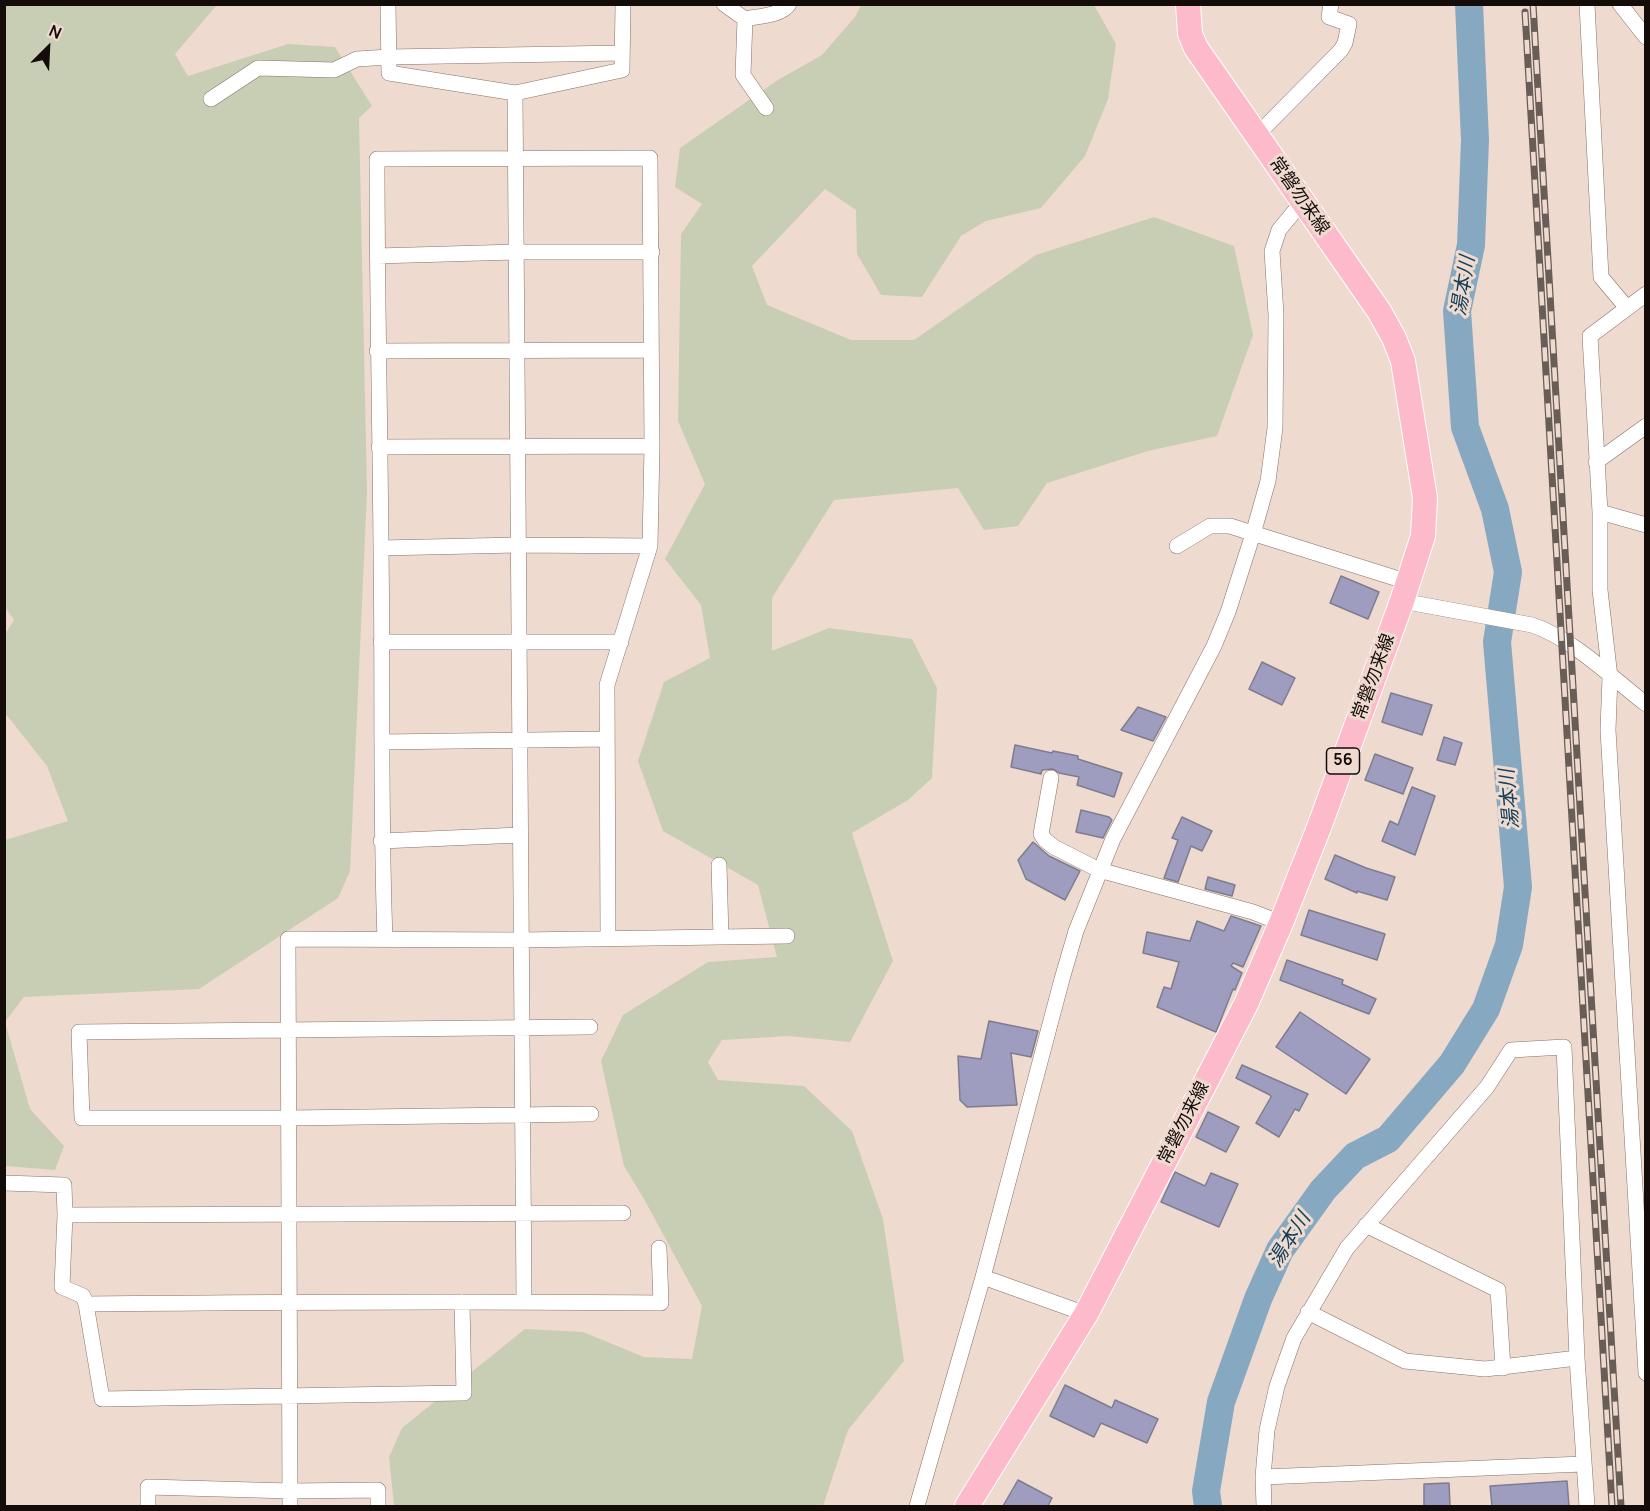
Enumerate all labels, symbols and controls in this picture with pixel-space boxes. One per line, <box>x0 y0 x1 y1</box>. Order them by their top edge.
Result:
north arrow <box>18 18 78 78</box>
text: N <box>46 19 65 44</box>
street label: 常磐勿来線 <box>1264 153 1334 239</box>
water label: 湯本川 <box>1447 254 1481 318</box>
street label: 常磐勿来線 <box>1348 631 1400 723</box>
road number: 56 <box>1326 748 1360 774</box>
water label: 湯本川 <box>1495 768 1525 830</box>
street label: 常磐勿来線 <box>1154 1078 1214 1168</box>
water label: 湯本川 <box>1264 1208 1316 1272</box>

